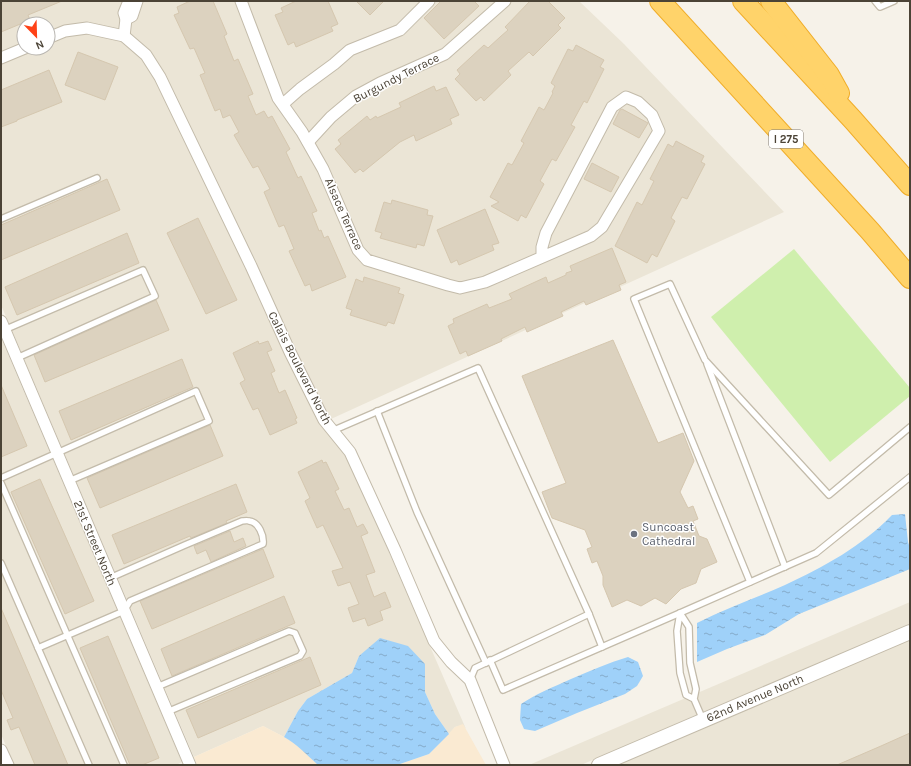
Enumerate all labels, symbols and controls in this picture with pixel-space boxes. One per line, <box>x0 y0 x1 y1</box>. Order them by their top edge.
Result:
north arrow <box>16 16 56 56</box>
text: N <box>34 37 46 52</box>
street label: Burgundy Terrace <box>351 50 441 106</box>
road number: I 275 <box>769 130 803 148</box>
street label: Alsace Terrace <box>322 176 366 252</box>
street label: Calais Boulevard North <box>265 309 335 427</box>
street label: 21st Street North <box>71 498 119 588</box>
place label: Suncoast Cathedral <box>642 520 695 548</box>
marker: Suncoast Cathedral <box>629 529 639 539</box>
street label: 62nd Avenue North <box>704 671 806 725</box>

